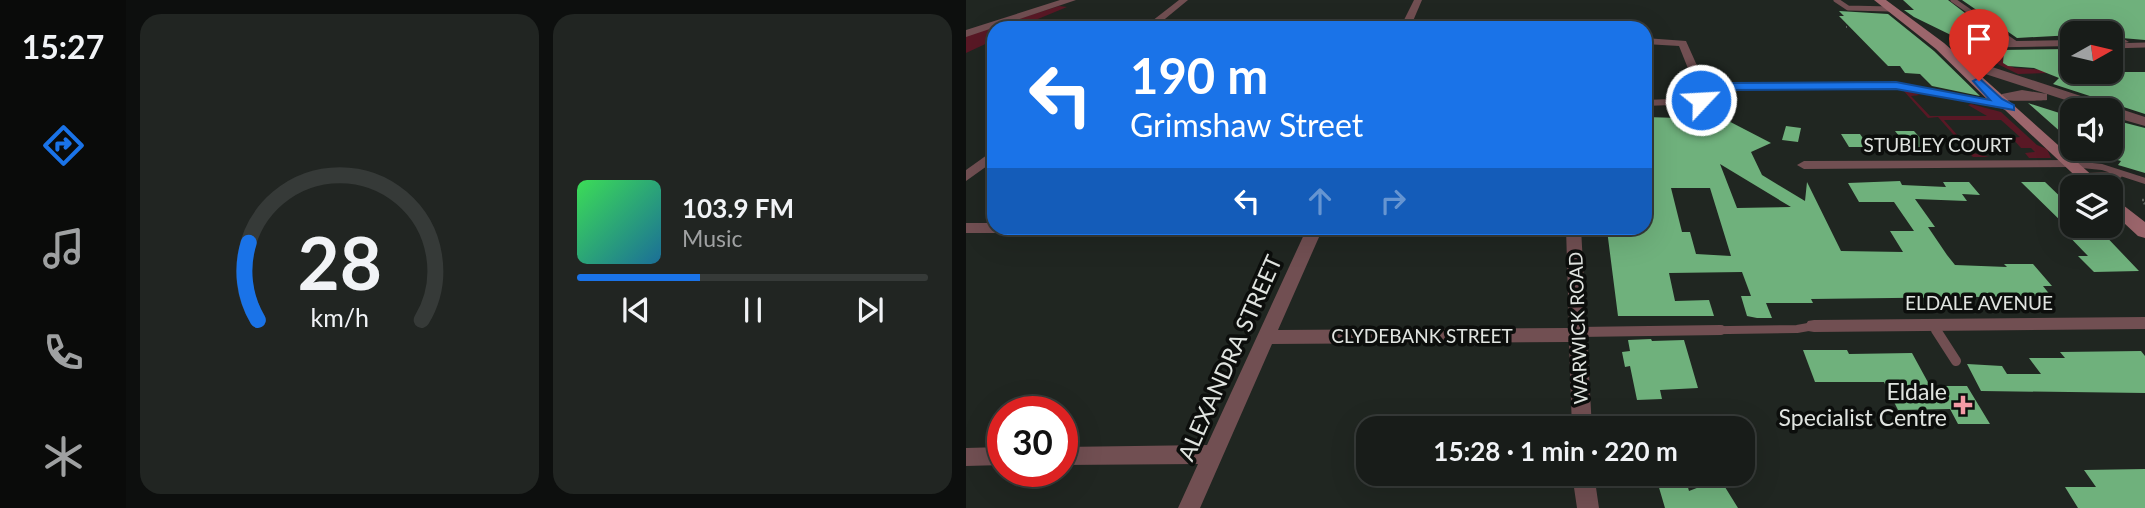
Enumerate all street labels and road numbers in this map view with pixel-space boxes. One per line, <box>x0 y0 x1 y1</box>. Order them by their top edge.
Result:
street label: STUBLEY COURT <box>1864 133 2012 156</box>
street label: ALEXANDRA STREET <box>1171 250 1287 465</box>
street label: WARWICK ROAD <box>1563 251 1592 405</box>
street label: ELDALE AVENUE <box>1905 291 2053 314</box>
street label: CLYDEBANK STREET <box>1331 324 1513 347</box>

